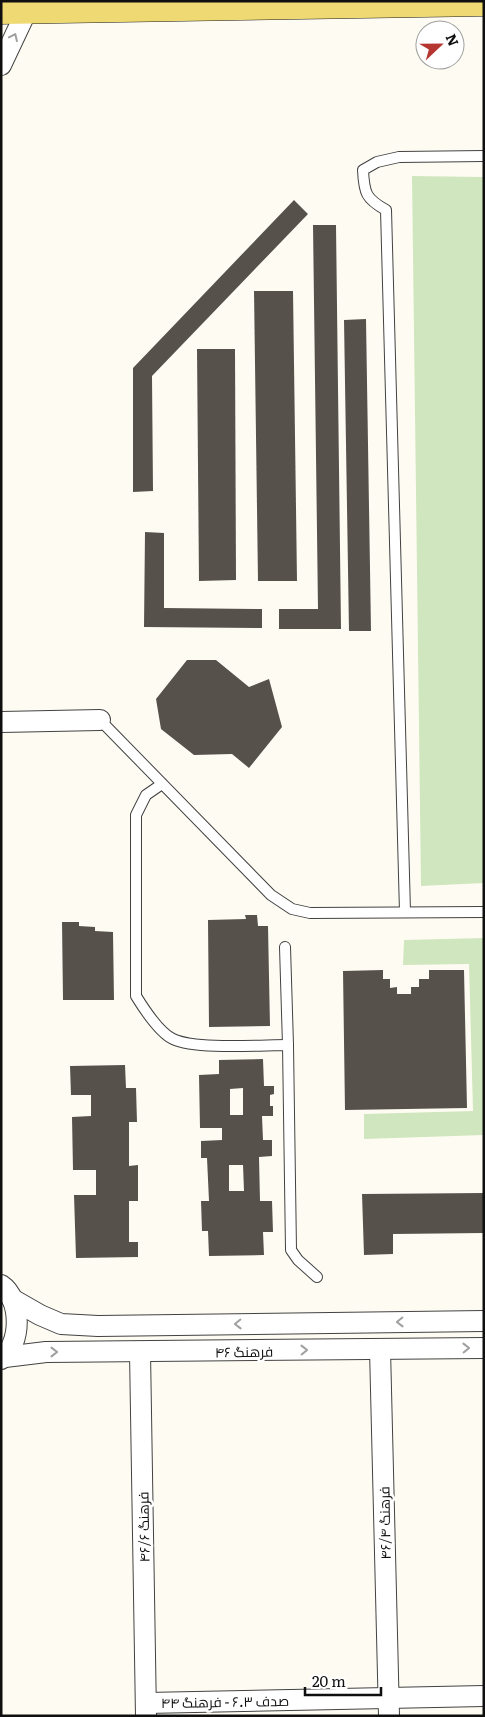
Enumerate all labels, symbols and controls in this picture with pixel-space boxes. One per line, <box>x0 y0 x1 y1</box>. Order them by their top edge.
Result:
north arrow <box>415 20 465 70</box>
text: N <box>442 31 465 49</box>
one-way arrow <box>8 33 18 42</box>
one-way arrow <box>396 1317 404 1327</box>
one-way arrow <box>233 1319 241 1329</box>
street label: فرهنگ ۴۶ <box>215 1340 273 1362</box>
one-way arrow <box>462 1343 470 1353</box>
one-way arrow <box>300 1345 308 1355</box>
one-way arrow <box>50 1347 58 1357</box>
street label: فرهنگ ۴۶/۴ <box>373 1486 395 1560</box>
street label: فرهنگ ۴۶/۶ <box>132 1491 154 1563</box>
scale bar <box>305 1664 381 1696</box>
text: 20 m <box>312 1669 346 1692</box>
street label: صدف ۶.۳ - فرهنگ ۴۴ <box>161 1690 289 1712</box>

